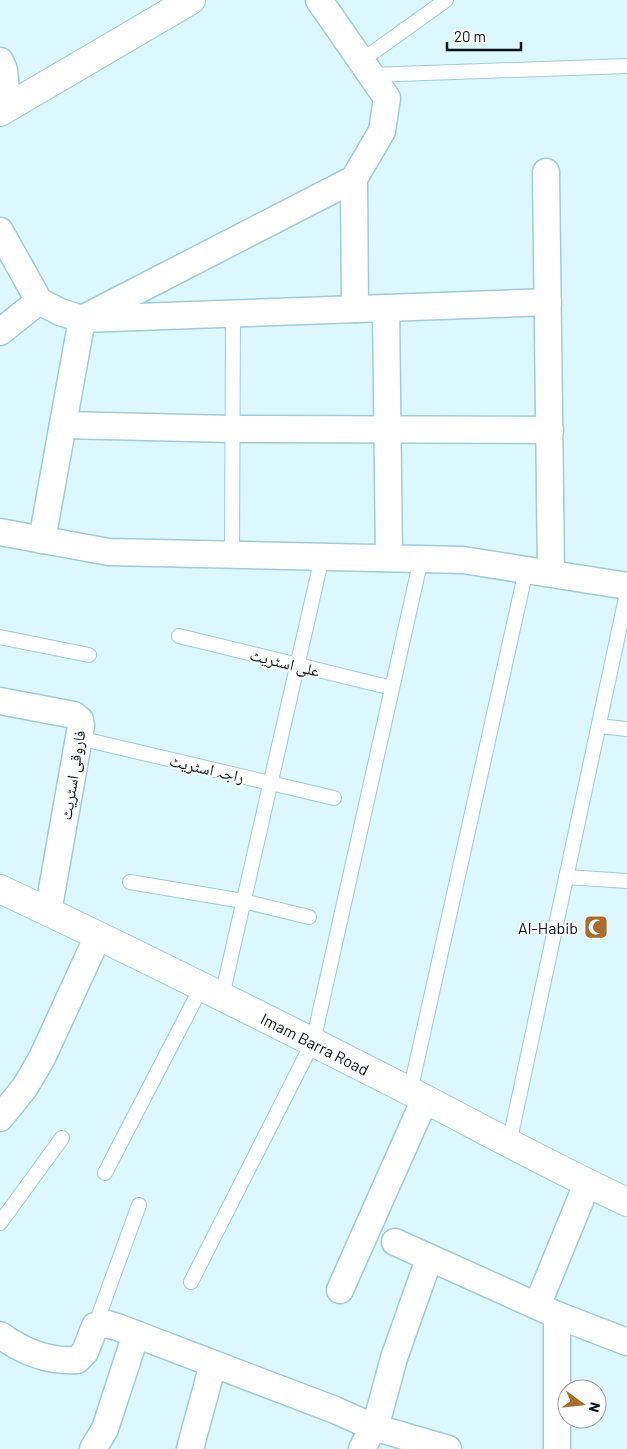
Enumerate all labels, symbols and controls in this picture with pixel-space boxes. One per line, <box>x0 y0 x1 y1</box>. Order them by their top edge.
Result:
scale bar <box>447 20 521 52</box>
text: 20 m <box>454 27 486 45</box>
street label: علی اسٹریٹ <box>248 644 322 682</box>
street label: فاروقی اسٹریٹ <box>56 729 90 821</box>
street label: راجہ اسٹریٹ <box>168 750 246 787</box>
mosque icon: Al-Habib <box>583 914 609 940</box>
place label: Al-Habib <box>518 918 578 937</box>
street label: Imam Barra Road <box>258 1008 372 1078</box>
north arrow <box>557 1379 607 1429</box>
text: N <box>586 1401 604 1414</box>

